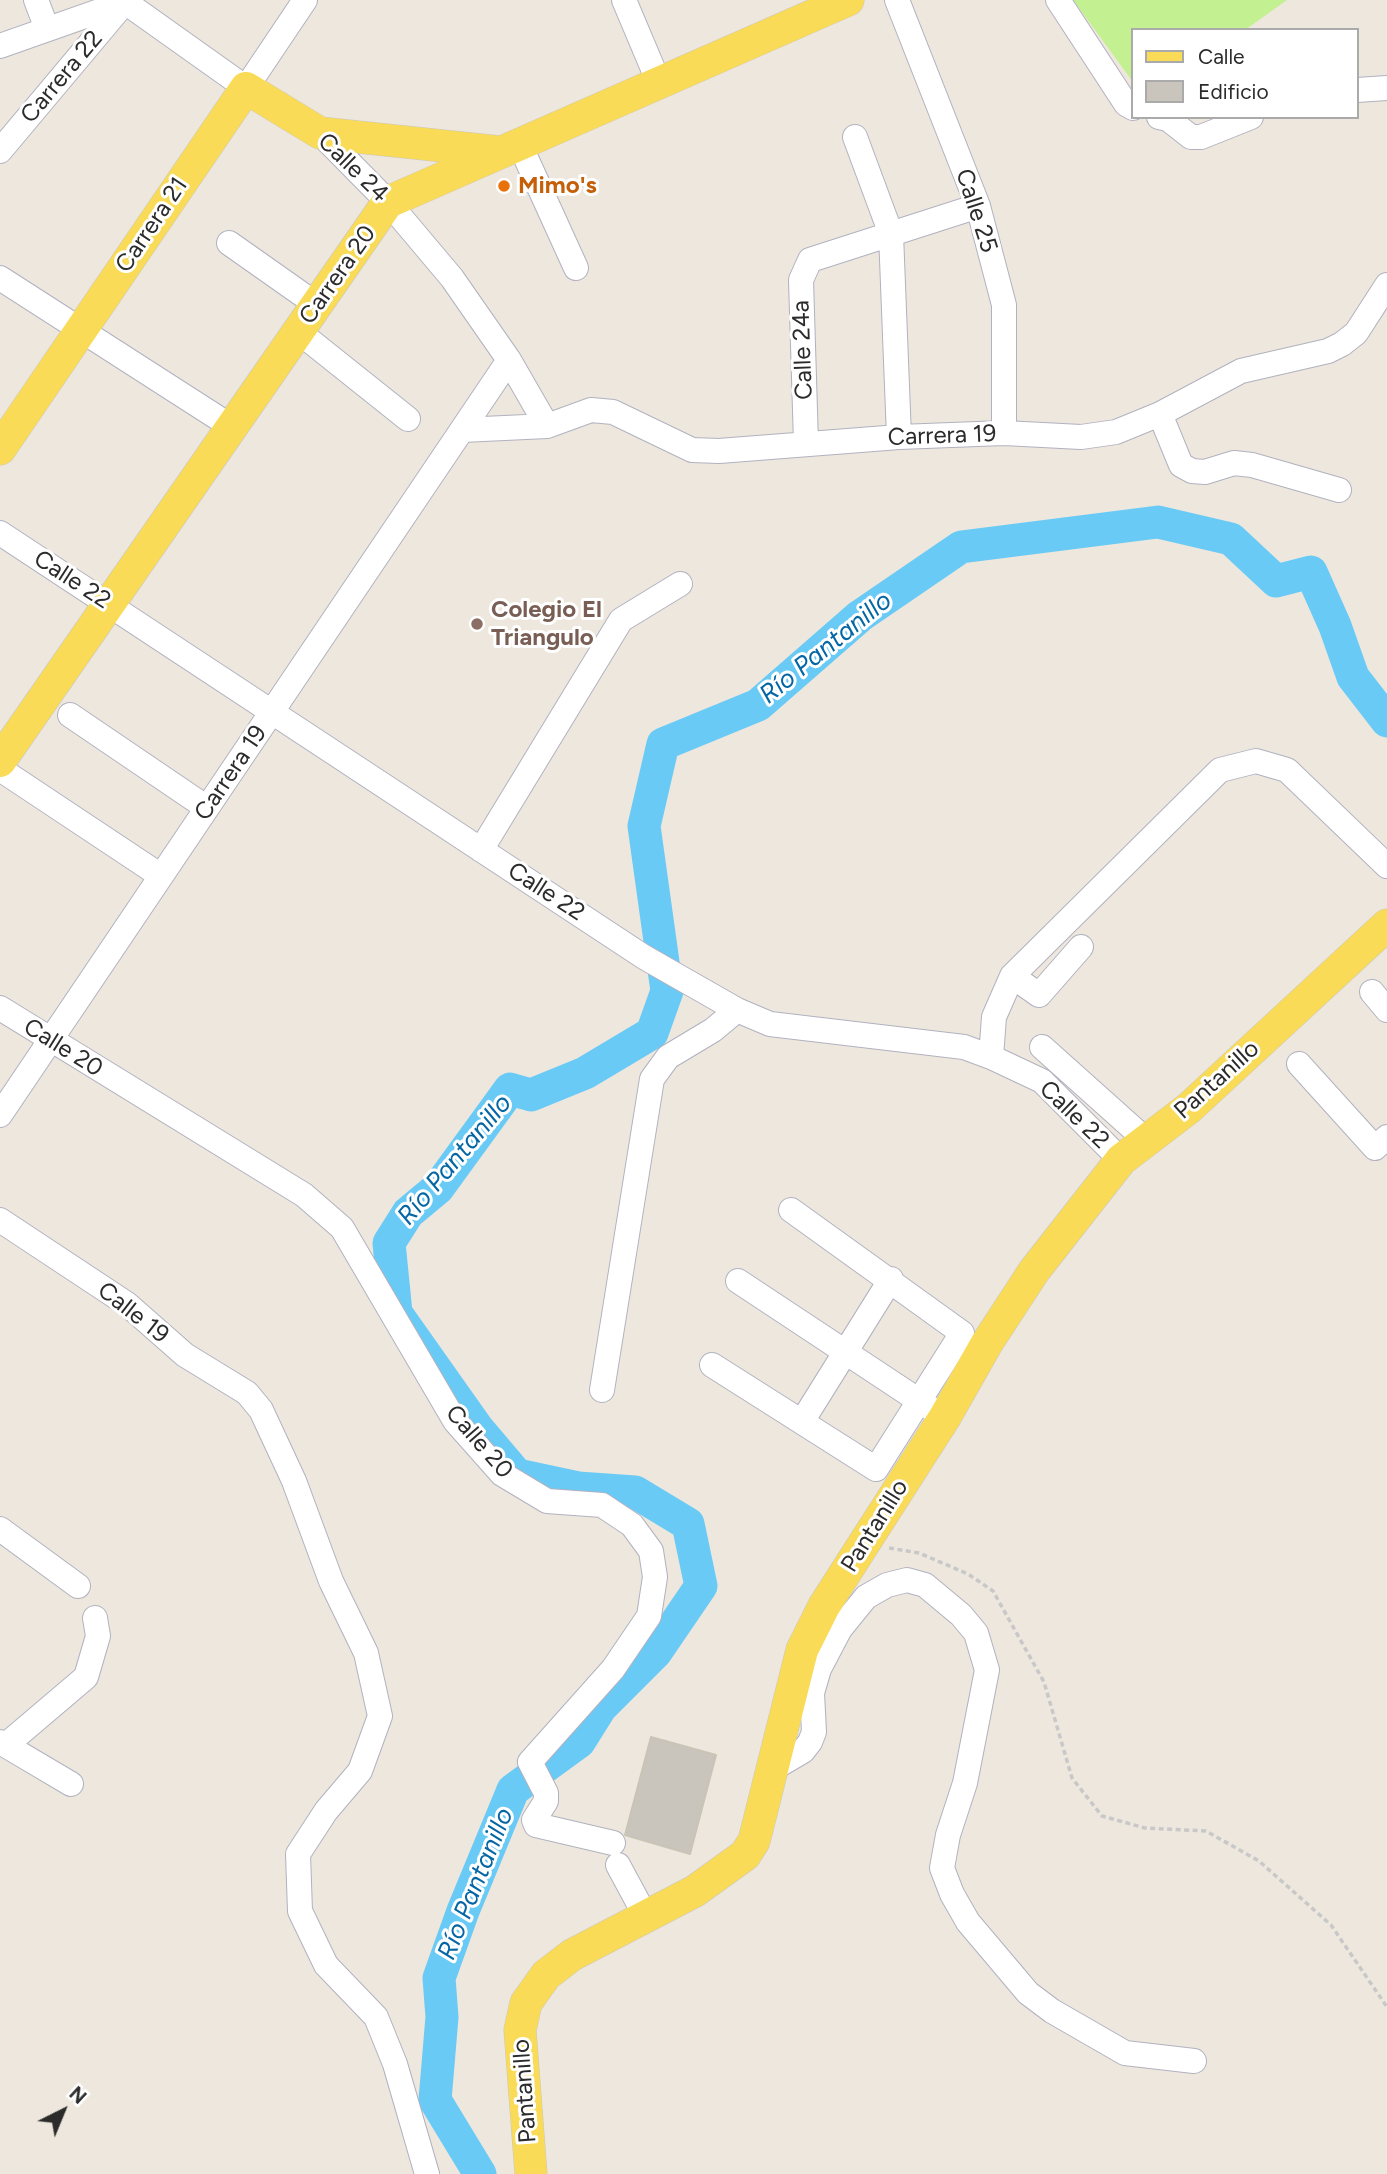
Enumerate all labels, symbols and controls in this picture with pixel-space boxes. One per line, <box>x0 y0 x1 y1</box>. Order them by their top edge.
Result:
street label: Carrera 22 <box>15 25 109 129</box>
legend <box>1132 28 1359 119</box>
text: Calle <box>1198 44 1245 69</box>
text: Edificio <box>1198 79 1269 104</box>
street label: Calle 24 <box>312 127 394 209</box>
street label: Calle 25 <box>949 165 1003 257</box>
street label: Carrera 21 <box>110 172 194 278</box>
place label: Mimo's <box>518 172 597 200</box>
marker: Mimo's <box>496 178 512 194</box>
street label: Carrera 20 <box>294 220 382 330</box>
street label: Calle 24a <box>787 300 819 400</box>
street label: Carrera 19 <box>887 420 997 452</box>
street label: Calle 22 <box>28 545 116 615</box>
water label: Río Pantanillo <box>754 585 898 711</box>
place label: Colegio El Triangulo <box>491 596 602 652</box>
marker: Colegio El Triangulo <box>469 616 485 632</box>
street label: Carrera 19 <box>189 720 273 826</box>
street label: Calle 22 <box>502 857 590 927</box>
street label: Calle 20 <box>18 1012 108 1084</box>
street label: Pantanillo <box>1169 1035 1265 1125</box>
street label: Calle 22 <box>1033 1075 1115 1155</box>
water label: Río Pantanillo <box>391 1088 519 1232</box>
street label: Calle 19 <box>92 1276 174 1350</box>
street label: Calle 20 <box>439 1399 519 1485</box>
street label: Pantanillo <box>835 1474 915 1578</box>
water label: Río Pantanillo <box>431 1804 521 1964</box>
street label: Pantanillo <box>507 2038 543 2144</box>
north arrow <box>28 2076 98 2146</box>
text: N <box>64 2082 91 2109</box>

